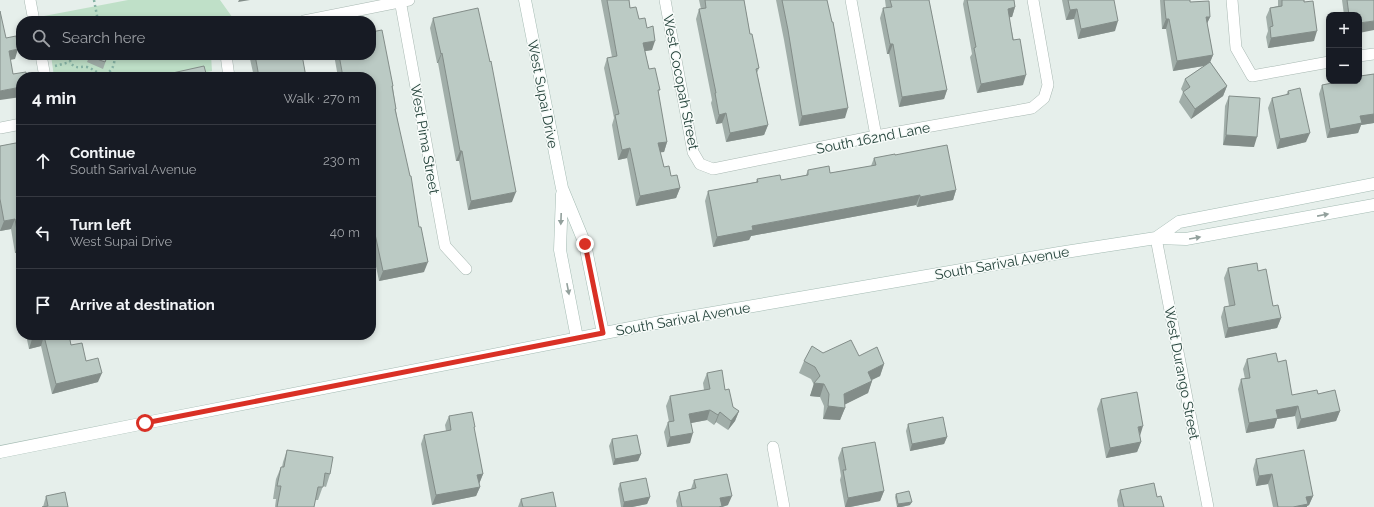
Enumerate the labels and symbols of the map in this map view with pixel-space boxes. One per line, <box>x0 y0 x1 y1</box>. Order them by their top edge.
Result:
street label: West Cocopah Street <box>660 13 702 151</box>
street label: West Supai Drive <box>525 38 561 150</box>
street label: West Pima Street <box>407 83 443 196</box>
street label: South 162nd Lane <box>815 119 931 157</box>
one-way arrow <box>1317 211 1329 217</box>
one-way arrow <box>558 213 565 225</box>
route end <box>576 235 594 253</box>
one-way arrow <box>1189 235 1201 241</box>
street label: South Sarival Avenue <box>934 243 1070 283</box>
one-way arrow <box>565 283 571 295</box>
street label: South Sarival Avenue <box>615 299 751 339</box>
street label: West Durango Street <box>1161 305 1203 441</box>
route start <box>136 414 154 432</box>

